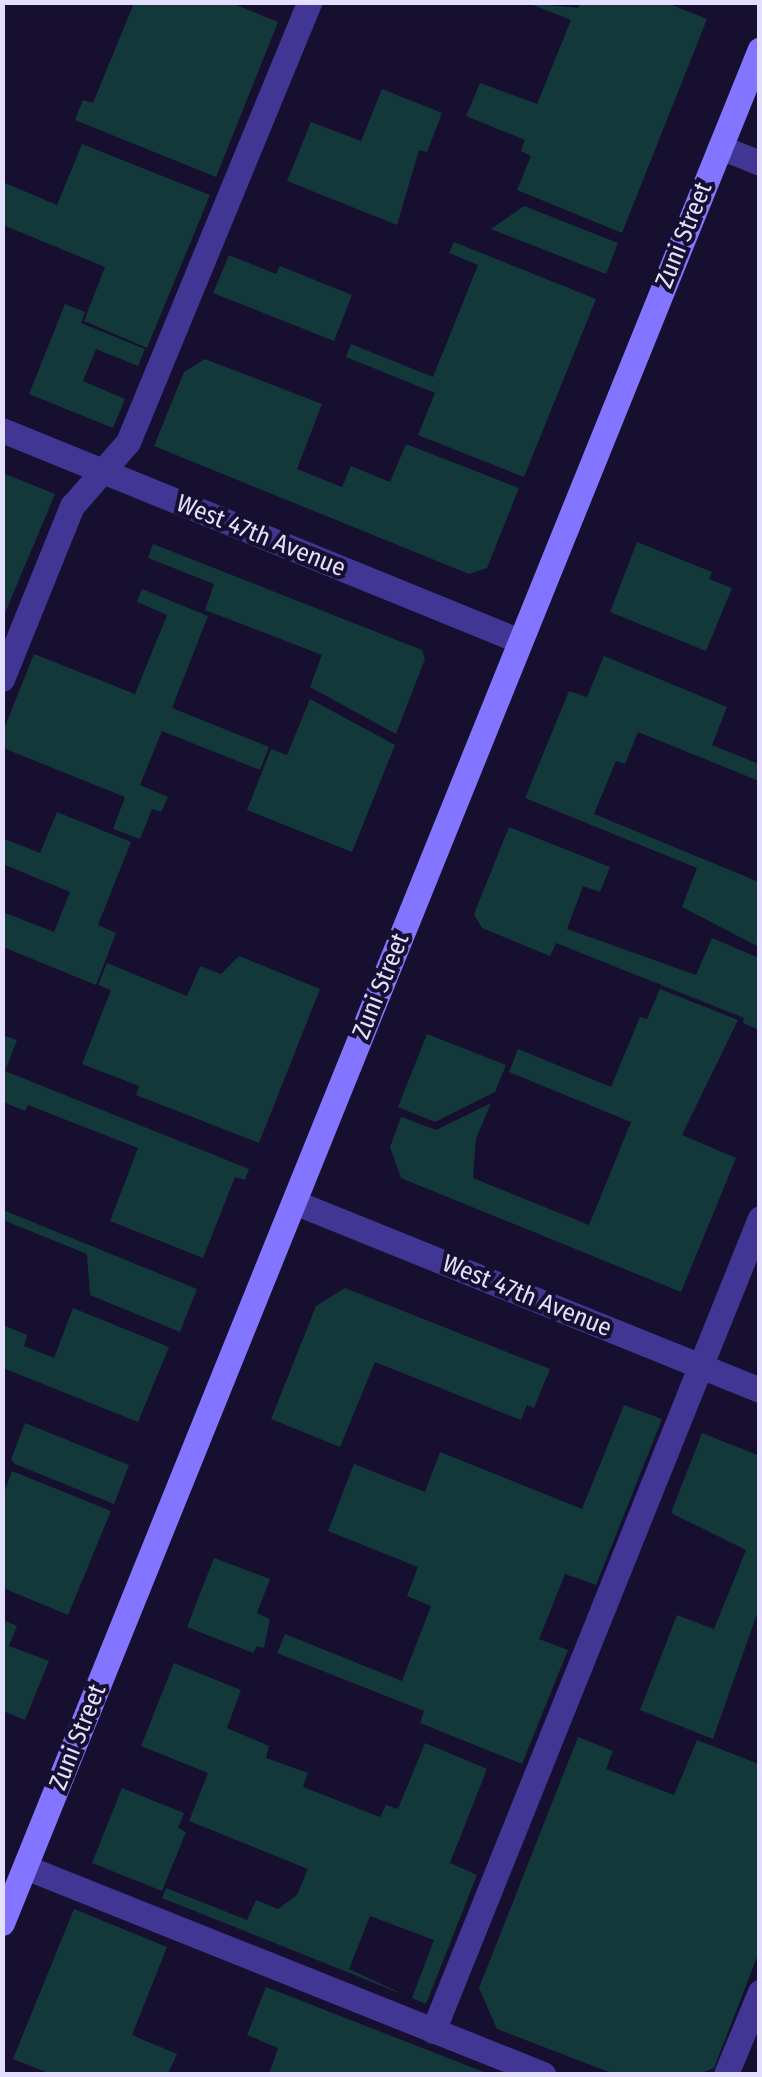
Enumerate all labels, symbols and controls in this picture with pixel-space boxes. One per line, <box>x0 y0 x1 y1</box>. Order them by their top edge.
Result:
street label: Zuni Street <box>649 178 719 292</box>
street label: West 47th Avenue <box>172 488 350 584</box>
street label: Zuni Street <box>346 929 416 1043</box>
street label: West 47th Avenue <box>438 1248 616 1344</box>
street label: Zuni Street <box>43 1680 113 1794</box>

